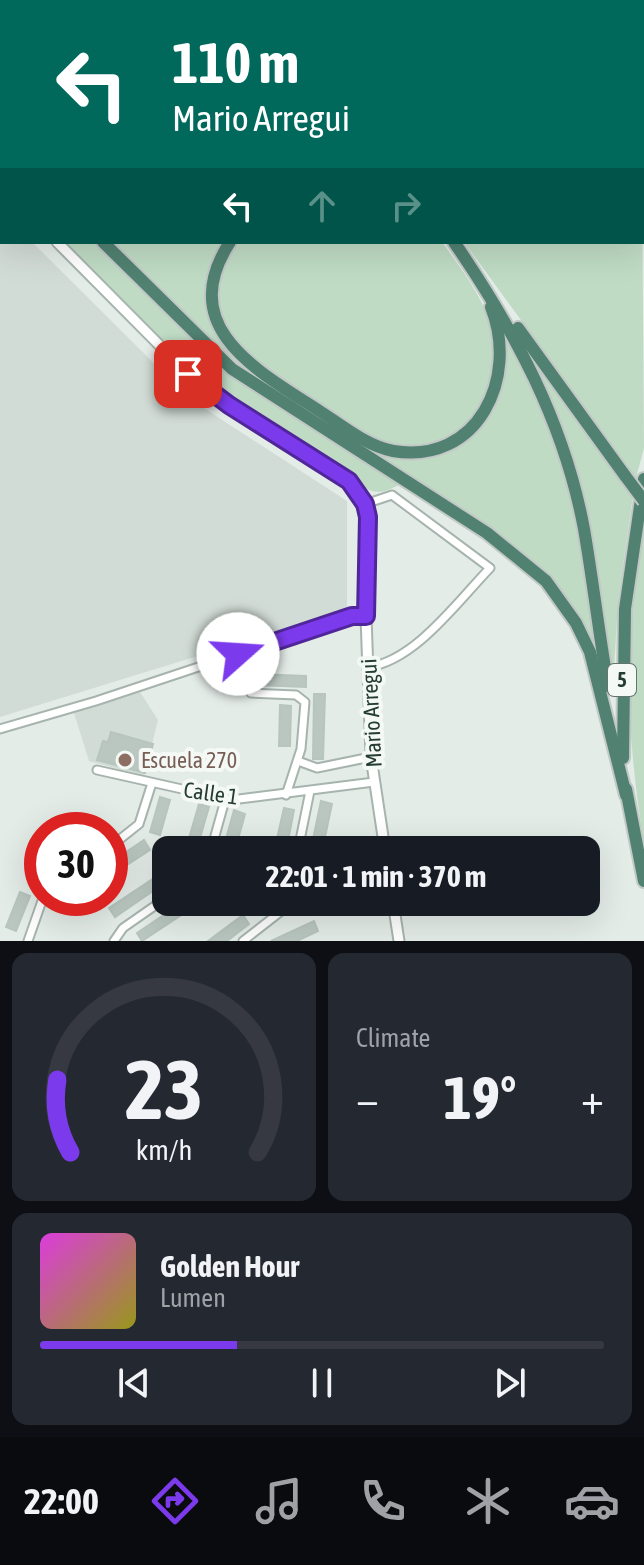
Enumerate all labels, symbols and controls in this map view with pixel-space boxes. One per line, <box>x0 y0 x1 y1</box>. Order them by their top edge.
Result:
text: 110 m <box>172 31 299 95</box>
icon: left <box>40 32 144 136</box>
text: Mario Arregui <box>172 97 350 139</box>
icon: left <box>216 184 260 228</box>
icon: ahead <box>300 184 344 228</box>
icon: right <box>384 184 428 228</box>
pin <box>154 340 222 408</box>
icon: arrive <box>166 352 210 396</box>
position arrow <box>196 612 280 696</box>
street label: Mario Arregui <box>355 658 387 768</box>
road number: 5 <box>608 664 636 696</box>
place label: Escuela 270 <box>141 747 237 773</box>
marker: Escuela 270 <box>116 751 134 769</box>
street label: Calle 1 <box>182 776 240 810</box>
speed limit sign: 30 <box>24 812 128 916</box>
text: 22:01 · 1 min · 370 m <box>266 859 486 893</box>
text: Climate <box>356 1023 430 1053</box>
text: 23 <box>125 1041 203 1137</box>
text: 19° <box>444 1063 516 1132</box>
text: − <box>356 1073 379 1123</box>
text: + <box>581 1073 604 1123</box>
text: km/h <box>136 1133 192 1166</box>
text: Golden Hour <box>160 1249 299 1283</box>
text: Lumen <box>160 1283 226 1313</box>
icon: previous <box>112 1361 156 1405</box>
icon: pause <box>300 1361 344 1405</box>
icon: next <box>488 1361 532 1405</box>
icon: directions <box>147 1473 203 1529</box>
icon: music <box>251 1473 307 1529</box>
icon: phone <box>355 1473 411 1529</box>
icon: climate <box>460 1473 516 1529</box>
icon: car <box>564 1473 620 1529</box>
text: 22:00 <box>24 1480 99 1522</box>

